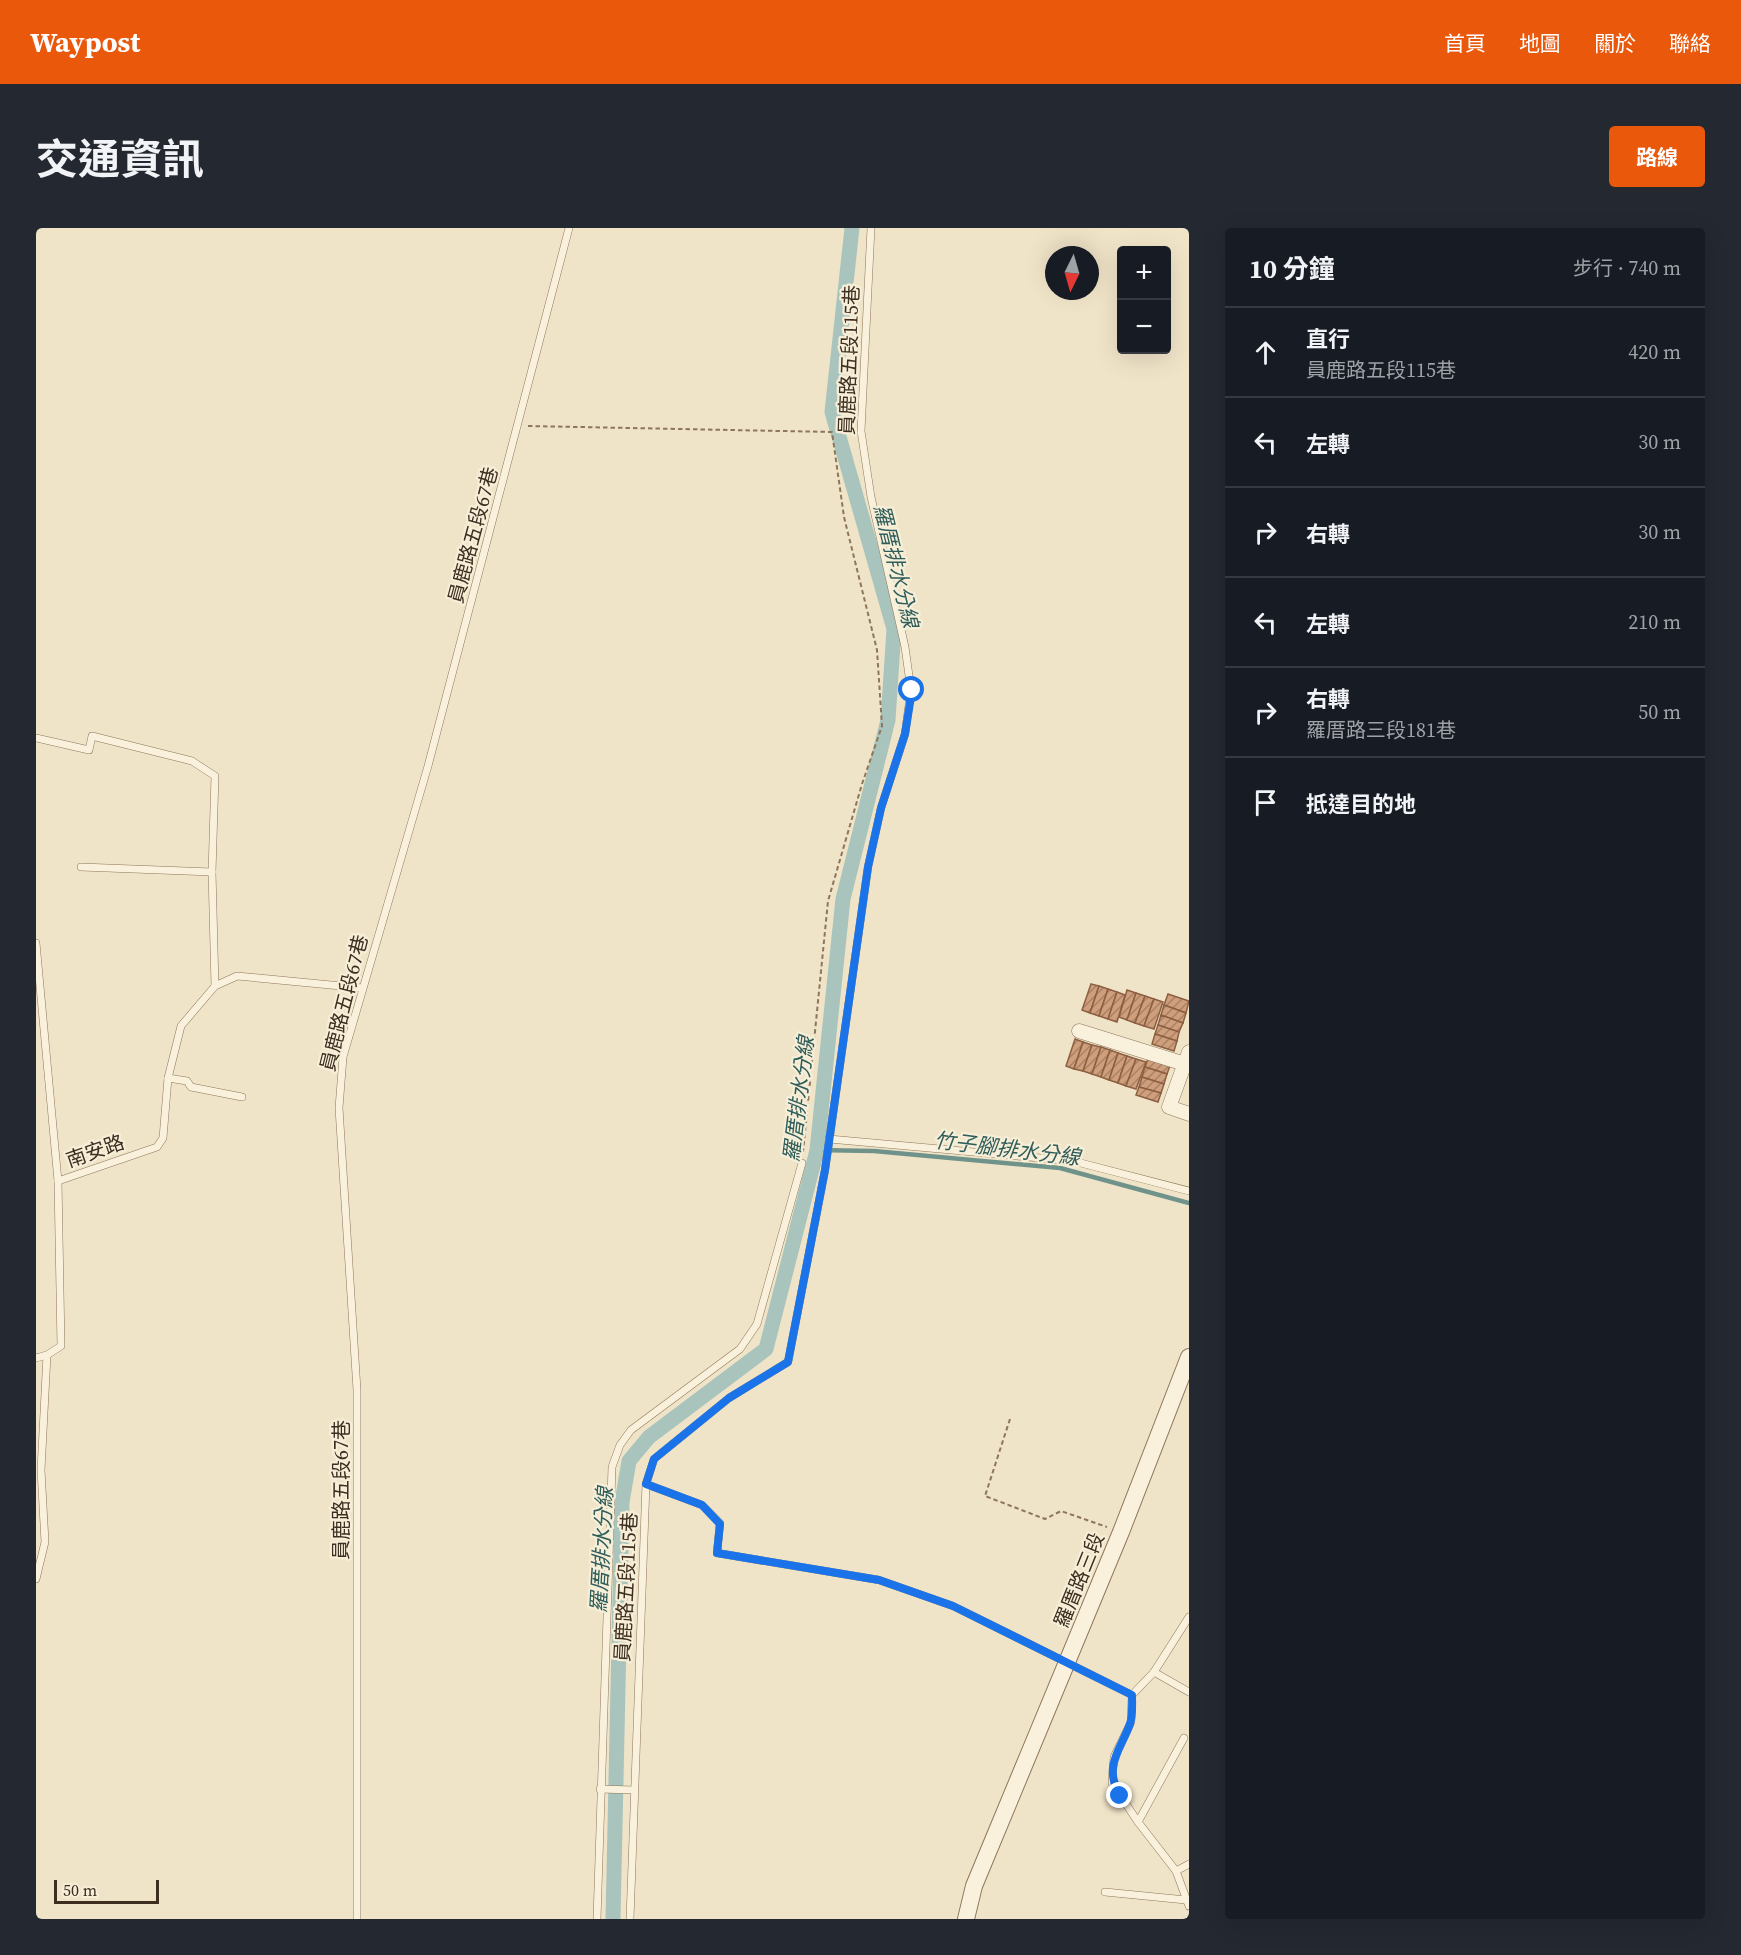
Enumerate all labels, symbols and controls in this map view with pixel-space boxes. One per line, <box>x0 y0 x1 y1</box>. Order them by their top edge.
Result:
text: Waypost <box>30 23 140 61</box>
text: 首頁 <box>1444 29 1486 58</box>
text: 地圖 <box>1519 29 1561 58</box>
text: 關於 <box>1594 29 1636 58</box>
text: 聯絡 <box>1669 29 1711 58</box>
button: 路線 <box>1609 126 1705 187</box>
text: 交通資訊 <box>36 130 204 188</box>
north arrow <box>1045 246 1099 300</box>
map controls <box>1117 246 1171 354</box>
button: + <box>1117 246 1171 300</box>
text: 10 分鐘 <box>1249 251 1335 287</box>
text: 步行 · 740 m <box>1573 254 1681 282</box>
street label: 員鹿路五段115巷 <box>832 285 866 435</box>
button: − <box>1117 300 1171 354</box>
text: 直行 <box>1306 324 1350 354</box>
icon: ahead <box>1249 336 1282 369</box>
text: 420 m <box>1628 338 1681 366</box>
text: 員鹿路五段115巷 <box>1306 356 1456 384</box>
icon: left <box>1249 426 1282 459</box>
text: 30 m <box>1638 428 1681 456</box>
text: 左轉 <box>1306 429 1350 459</box>
street label: 員鹿路五段67巷 <box>441 464 505 606</box>
water label: 羅厝排水分線 <box>867 501 926 632</box>
icon: right <box>1249 516 1282 549</box>
text: 30 m <box>1638 518 1681 546</box>
text: 右轉 <box>1306 519 1350 549</box>
icon: left <box>1249 606 1282 639</box>
text: 210 m <box>1628 608 1681 636</box>
text: 左轉 <box>1306 609 1350 639</box>
route start <box>898 676 924 702</box>
text: 右轉 <box>1306 684 1350 714</box>
icon: right <box>1249 696 1282 729</box>
text: 50 m <box>1638 698 1681 726</box>
text: 羅厝路三段181巷 <box>1306 716 1456 744</box>
icon: arrive <box>1249 786 1282 819</box>
text: 抵達目的地 <box>1306 789 1416 819</box>
street label: 員鹿路五段67巷 <box>313 932 375 1074</box>
water label: 羅厝排水分線 <box>776 1033 821 1163</box>
water label: 竹子腳排水分線 <box>932 1125 1084 1172</box>
street label: 南安路 <box>62 1128 128 1174</box>
street label: 員鹿路五段67巷 <box>327 1420 355 1560</box>
water label: 羅厝排水分線 <box>584 1484 619 1614</box>
street label: 員鹿路五段115巷 <box>608 1511 644 1663</box>
street label: 羅厝路三段 <box>1047 1528 1111 1632</box>
route end <box>1106 1782 1132 1808</box>
scale bar <box>54 1877 159 1904</box>
text: 50 m <box>63 1879 97 1901</box>

